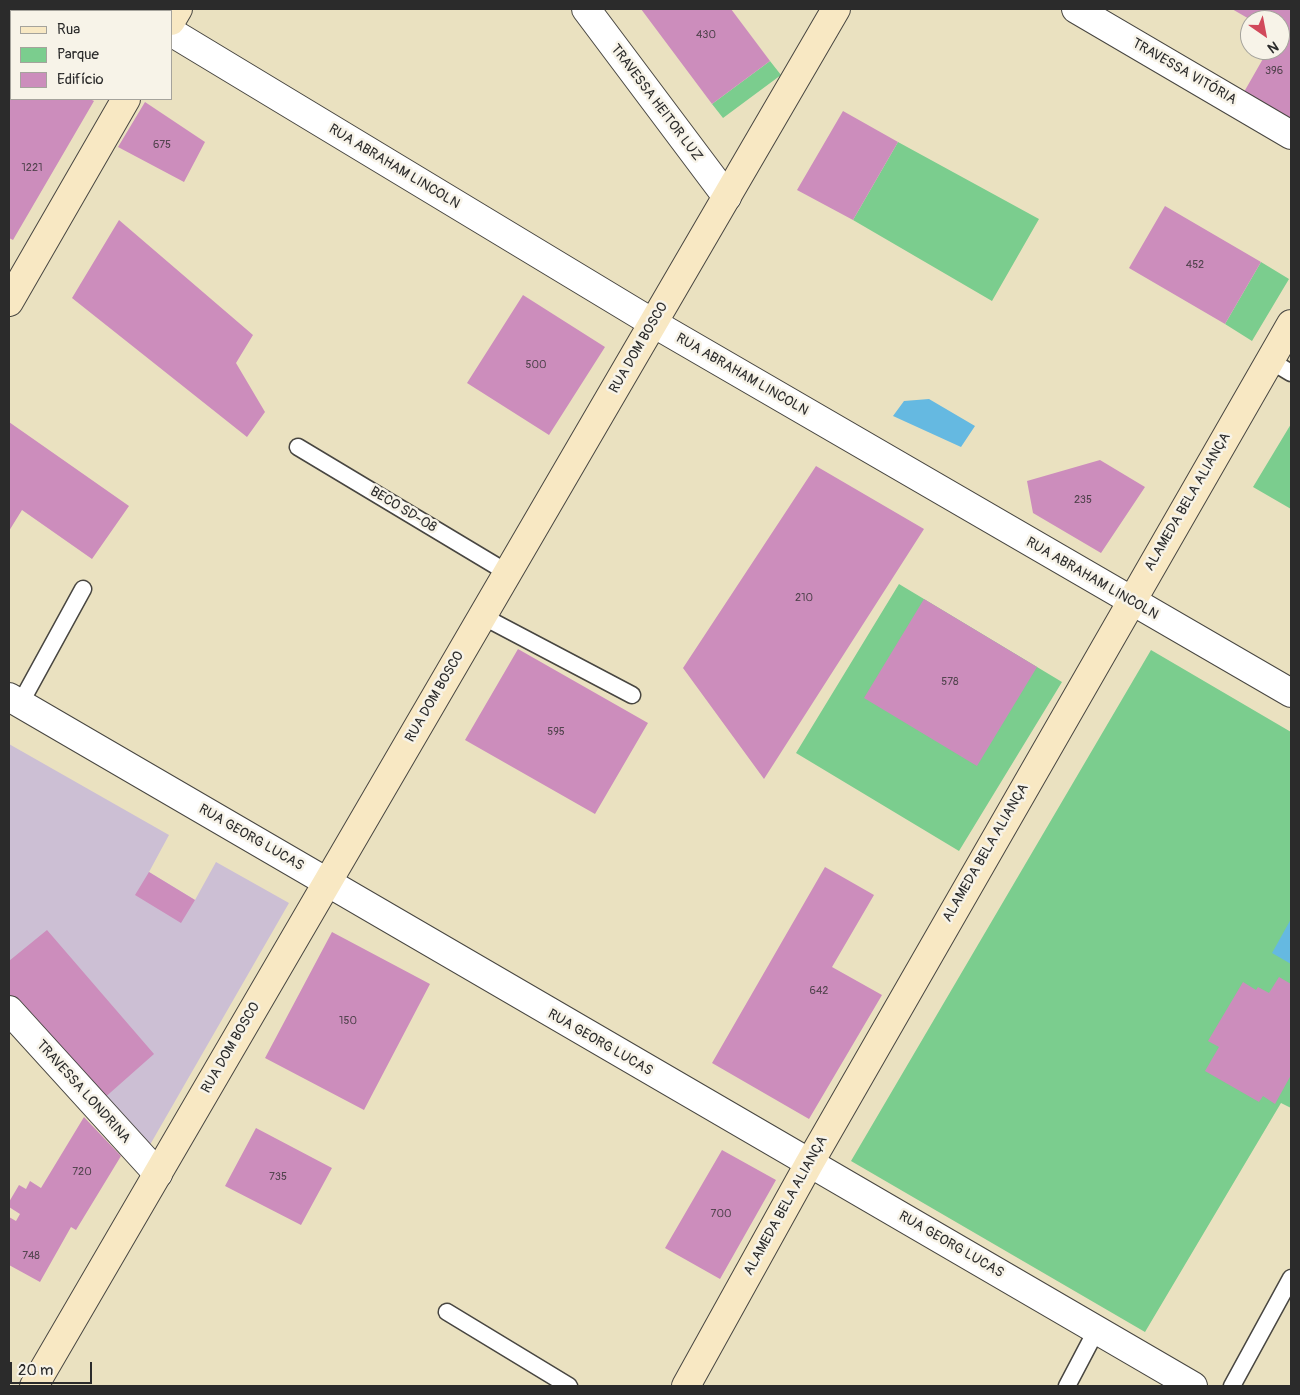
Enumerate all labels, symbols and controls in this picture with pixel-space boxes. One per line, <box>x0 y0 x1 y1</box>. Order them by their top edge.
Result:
legend <box>10 10 172 100</box>
north arrow <box>1240 10 1290 60</box>
text: Rua <box>57 20 80 39</box>
house number: 430 <box>696 28 716 42</box>
street label: TRAVESSA VITÓRIA <box>1129 35 1239 109</box>
text: N <box>1264 37 1281 57</box>
street label: TRAVESSA HEITOR LUZ <box>607 41 705 165</box>
text: Parque <box>57 45 99 64</box>
house number: 396 <box>1265 64 1283 78</box>
text: Edifício <box>57 70 103 89</box>
street label: RUA ABRAHAM LINCOLN <box>325 121 463 213</box>
house number: 675 <box>153 138 171 152</box>
house number: 1221 <box>22 161 42 175</box>
house number: 452 <box>1186 258 1204 272</box>
street label: RUA DOM BOSCO <box>606 300 672 396</box>
street label: RUA ABRAHAM LINCOLN <box>673 330 811 420</box>
house number: 500 <box>526 358 546 372</box>
street label: ALAMEDA BELA ALIANÇA <box>1142 430 1234 574</box>
street label: BECO SD-08 <box>367 484 439 536</box>
house number: 235 <box>1074 493 1092 507</box>
street label: RUA ABRAHAM LINCOLN <box>1023 534 1161 624</box>
house number: 210 <box>795 591 813 605</box>
street label: RUA DOM BOSCO <box>402 649 468 745</box>
house number: 578 <box>941 675 959 689</box>
house number: 595 <box>547 725 565 739</box>
street label: ALAMEDA BELA ALIANÇA <box>940 781 1032 925</box>
street label: RUA GEORG LUCAS <box>196 801 306 875</box>
house number: 642 <box>810 984 828 998</box>
street label: RUA DOM BOSCO <box>198 1000 264 1096</box>
street label: RUA GEORG LUCAS <box>545 1006 655 1080</box>
house number: 150 <box>339 1014 357 1028</box>
street label: TRAVESSA LONDRINA <box>32 1037 134 1147</box>
street label: ALAMEDA BELA ALIANÇA <box>741 1133 831 1279</box>
house number: 720 <box>72 1165 92 1179</box>
house number: 735 <box>269 1170 287 1184</box>
house number: 700 <box>711 1207 731 1221</box>
street label: RUA GEORG LUCAS <box>896 1208 1006 1282</box>
house number: 748 <box>22 1249 40 1263</box>
scale bar <box>12 1352 95 1384</box>
text: 20 m <box>18 1361 53 1380</box>

